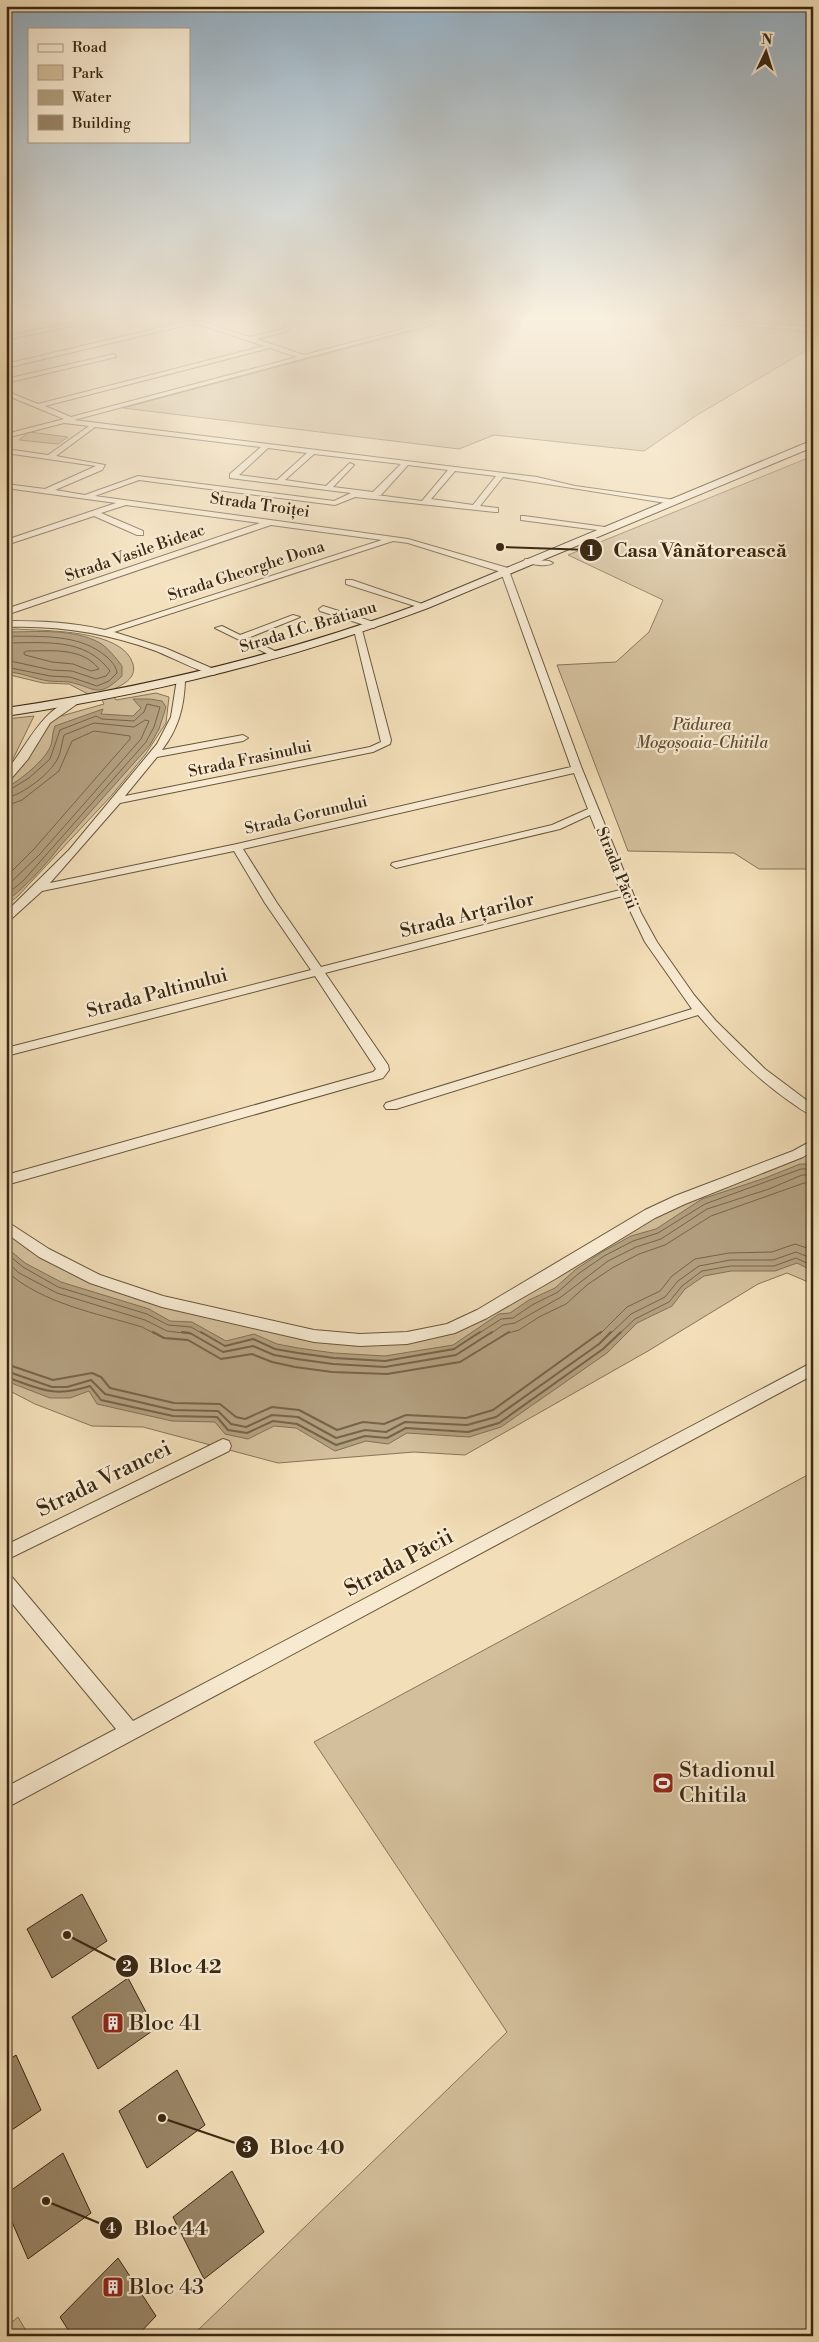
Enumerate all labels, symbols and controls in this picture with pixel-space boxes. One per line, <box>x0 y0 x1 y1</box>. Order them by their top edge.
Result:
legend <box>28 28 190 142</box>
north arrow <box>742 28 792 78</box>
text: N <box>761 31 773 49</box>
text: Road <box>72 38 107 57</box>
text: Park <box>72 64 104 83</box>
text: Water <box>71 88 112 107</box>
text: Building <box>71 114 131 133</box>
street label: Strada Troiței <box>209 488 311 522</box>
street label: Strada Vasile Bideac <box>62 520 208 586</box>
callout: Casa Vânătorească <box>578 533 797 568</box>
street label: Strada Gheorghe Dona <box>165 536 328 606</box>
text: Casa Vânătorească <box>613 539 787 564</box>
text: 1 <box>587 542 595 561</box>
street label: Strada I.C. Brătianu <box>237 597 379 657</box>
park label: Pădurea Mogoșoaia-Chitila <box>636 715 768 753</box>
street label: Strada Frasinului <box>186 736 314 782</box>
street label: Strada Gorunului <box>243 791 369 839</box>
street label: Strada Păcii <box>591 824 643 912</box>
street label: Strada Arțarilor <box>397 887 537 943</box>
street label: Strada Paltinului <box>84 963 230 1023</box>
street label: Strada Vrancei <box>32 1435 176 1523</box>
street label: Strada Păcii <box>340 1523 458 1603</box>
place label: Stadionul Chitila <box>679 1757 776 1809</box>
sports icon: Stadionul Chitila <box>651 1771 675 1795</box>
callout: Bloc 42 <box>114 1949 232 1984</box>
text: Bloc 42 <box>149 1955 221 1980</box>
text: 2 <box>122 1957 132 1976</box>
place label: Bloc 41 <box>128 2010 202 2037</box>
building icon: Bloc 41 <box>101 2011 125 2035</box>
callout: Bloc 40 <box>235 2129 355 2164</box>
text: Bloc 40 <box>270 2136 344 2161</box>
text: 3 <box>242 2138 252 2157</box>
callout: Bloc 44 <box>99 2210 218 2245</box>
text: Bloc 44 <box>134 2217 208 2242</box>
text: 4 <box>106 2219 116 2238</box>
place label: Bloc 43 <box>128 2274 204 2301</box>
building icon: Bloc 43 <box>101 2275 125 2299</box>

